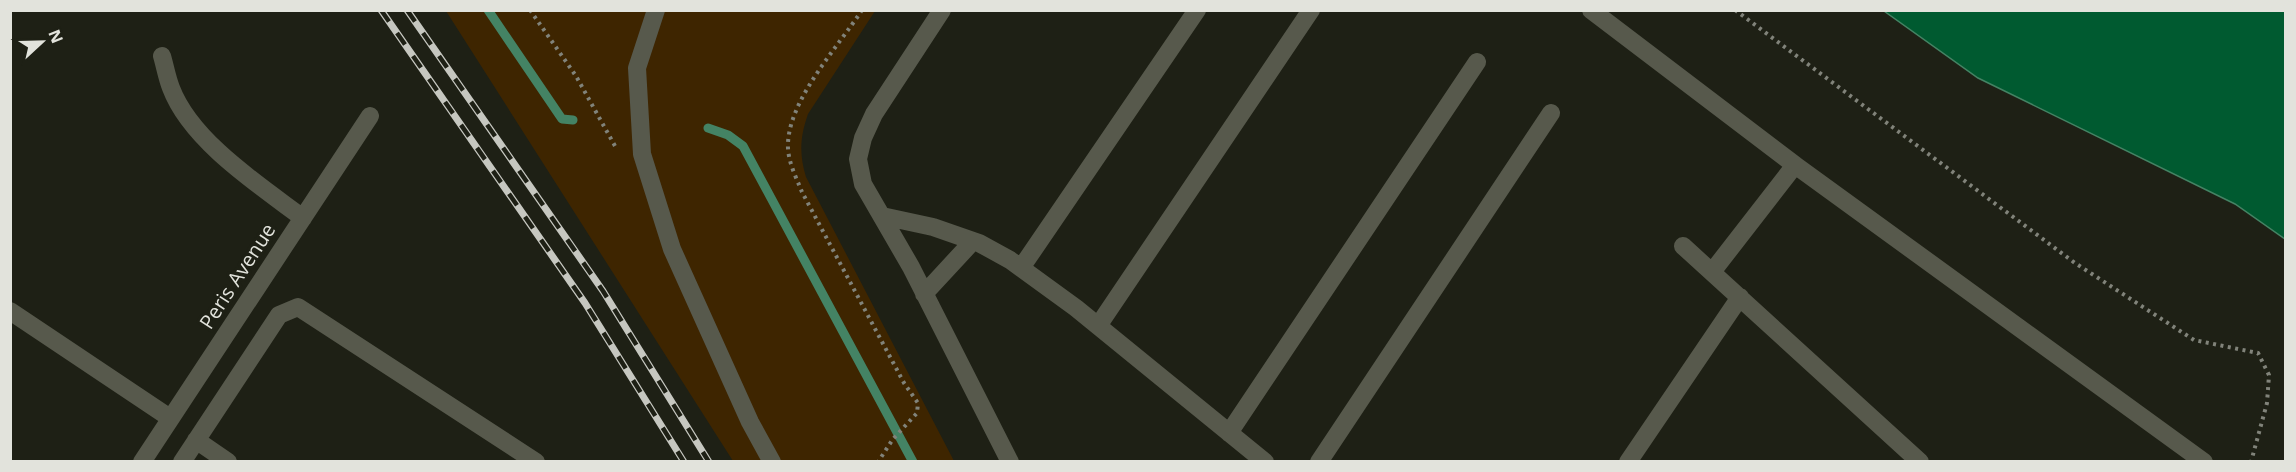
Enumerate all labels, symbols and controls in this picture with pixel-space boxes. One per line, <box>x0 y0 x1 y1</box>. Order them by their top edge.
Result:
north arrow <box>12 12 72 72</box>
text: N <box>43 26 69 47</box>
street label: Peris Avenue <box>193 218 281 334</box>

